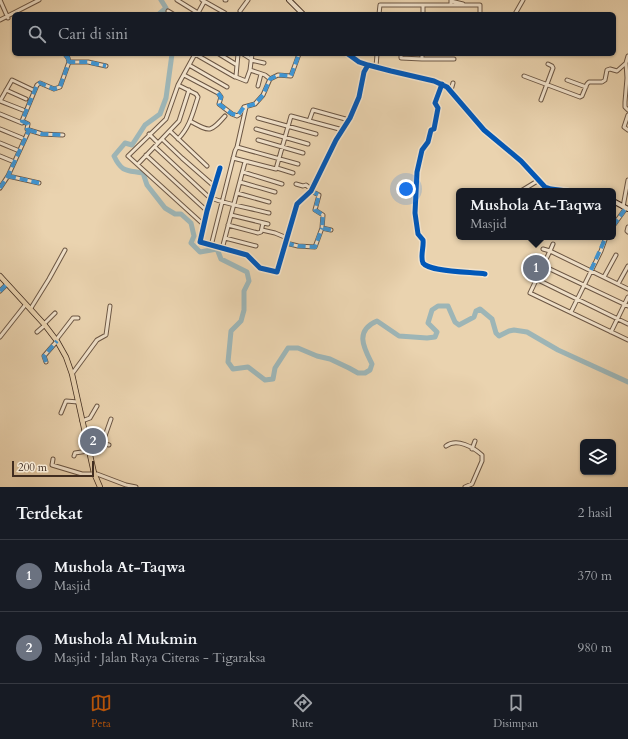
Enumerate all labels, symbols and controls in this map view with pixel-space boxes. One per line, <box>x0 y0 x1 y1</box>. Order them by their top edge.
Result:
search box <box>12 12 616 56</box>
icon: search <box>26 23 48 45</box>
text: Cari di sini <box>58 24 128 44</box>
your location <box>396 179 416 199</box>
popup <box>456 188 616 240</box>
text: Mushola At-Taqwa <box>470 195 602 215</box>
text: Masjid <box>470 215 507 233</box>
pin: 1 <box>523 253 549 283</box>
pin: 2 <box>80 426 106 456</box>
map controls <box>580 439 616 475</box>
button: layers <box>580 439 616 475</box>
scale bar <box>12 459 94 478</box>
text: 200 m <box>18 460 47 475</box>
text: Terdekat <box>16 502 82 525</box>
text: 2 hasil <box>578 504 612 522</box>
text: Mushola At-Taqwa <box>54 557 186 577</box>
text: 1 <box>26 567 32 585</box>
text: 370 m <box>578 567 612 585</box>
text: Masjid <box>54 577 90 595</box>
text: Mushola Al Mukmin <box>54 629 197 649</box>
text: 2 <box>26 639 32 657</box>
text: 980 m <box>578 639 612 657</box>
text: Masjid · Jalan Raya Citeras - Tigaraksa <box>54 649 266 667</box>
tab: Peta <box>90 692 112 731</box>
tab: Rute <box>291 692 314 731</box>
tab: Disimpan <box>493 692 538 731</box>

